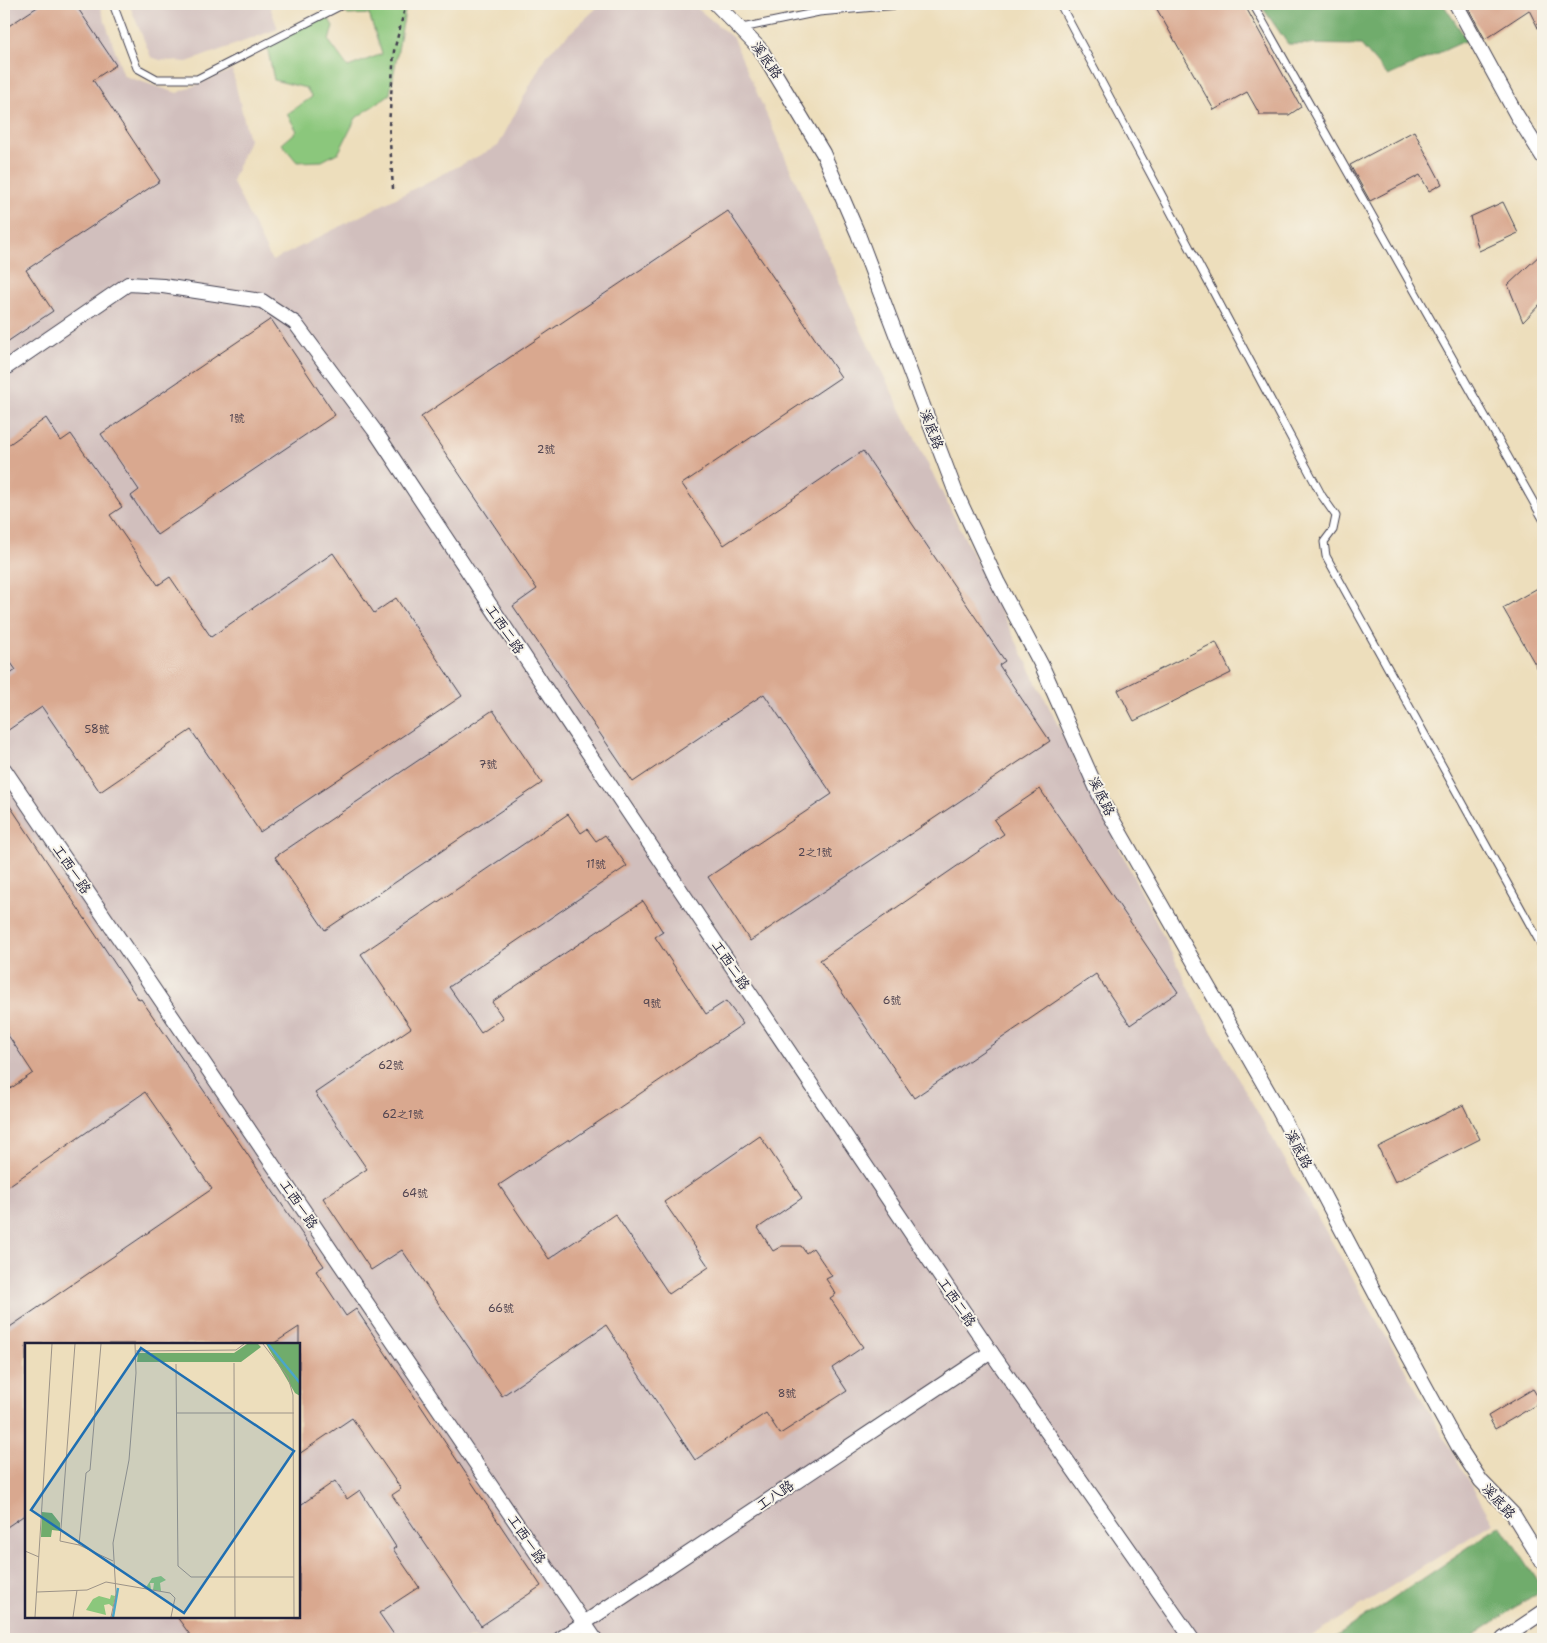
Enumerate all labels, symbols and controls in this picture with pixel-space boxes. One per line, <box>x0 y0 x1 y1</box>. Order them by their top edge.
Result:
street label: 溪底路 <box>748 38 786 82</box>
street label: 溪底路 <box>916 406 948 452</box>
house number: 1號 <box>229 411 245 426</box>
house number: 2號 <box>537 442 555 457</box>
street label: 工西二路 <box>482 601 528 657</box>
house number: 58號 <box>84 722 110 737</box>
house number: 7號 <box>479 757 497 772</box>
street label: 溪底路 <box>1085 773 1119 819</box>
street label: 工西一路 <box>49 841 95 897</box>
house number: 2之1號 <box>798 845 832 860</box>
house number: 11號 <box>586 857 606 872</box>
street label: 工西二路 <box>708 937 754 993</box>
house number: 6號 <box>883 993 901 1008</box>
house number: 9號 <box>643 996 661 1011</box>
house number: 62號 <box>378 1058 404 1073</box>
house number: 62之1號 <box>382 1107 424 1122</box>
street label: 溪底路 <box>1281 1126 1317 1172</box>
street label: 工西一路 <box>276 1176 322 1232</box>
house number: 64號 <box>402 1186 428 1201</box>
street label: 工西二路 <box>934 1274 980 1330</box>
house number: 66號 <box>488 1301 514 1316</box>
inset map <box>25 1343 300 1618</box>
house number: 8號 <box>778 1386 796 1401</box>
street label: 工八路 <box>753 1476 797 1514</box>
street label: 溪底路 <box>1478 1479 1520 1523</box>
street label: 工西一路 <box>504 1511 550 1567</box>

